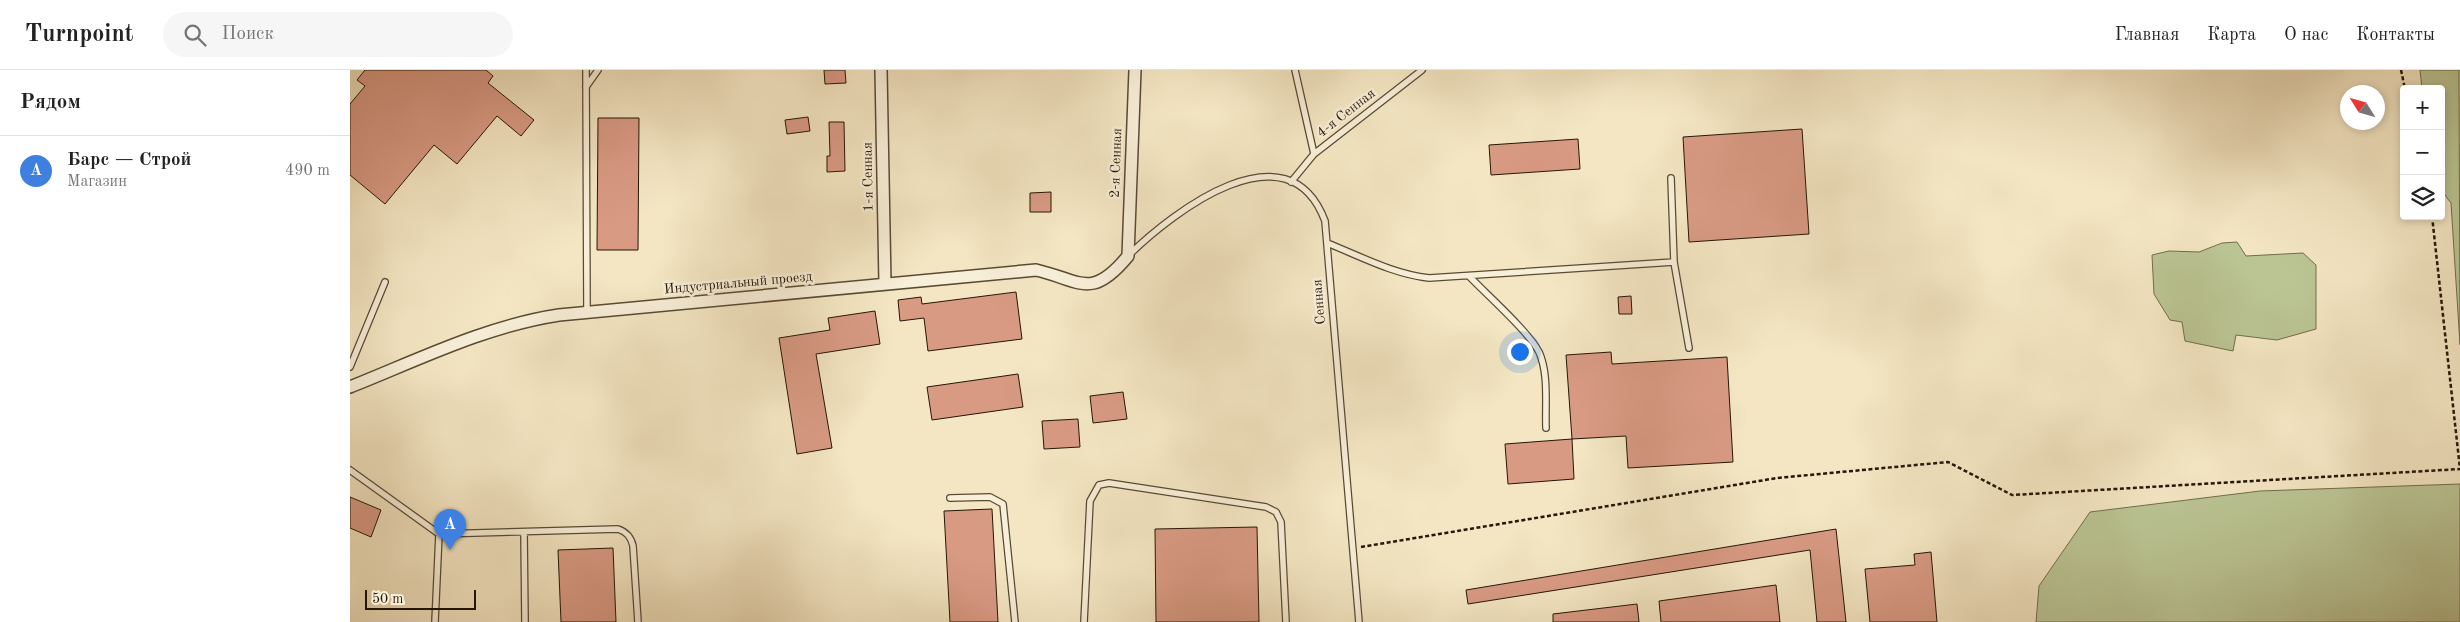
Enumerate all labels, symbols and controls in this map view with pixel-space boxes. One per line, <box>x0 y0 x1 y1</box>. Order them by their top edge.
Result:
search box <box>163 12 513 57</box>
icon: search <box>181 21 209 49</box>
text: Turnpoint <box>25 23 133 47</box>
text: Поиск <box>221 25 274 44</box>
text: Главная <box>2115 26 2179 44</box>
text: Карта <box>2207 26 2256 44</box>
text: О нас <box>2284 26 2328 44</box>
text: Контакты <box>2356 26 2435 44</box>
north arrow <box>2340 85 2385 130</box>
map controls <box>2400 85 2445 220</box>
button: + <box>2400 85 2445 130</box>
street label: 4-я Сенная <box>1314 86 1378 140</box>
text: Рядом <box>20 92 81 113</box>
street label: 2-я Сенная <box>1108 128 1124 198</box>
button: − <box>2400 130 2445 175</box>
street label: 1-я Сенная <box>860 142 876 212</box>
text: Барс — Строй <box>67 151 192 170</box>
text: A <box>30 163 42 179</box>
text: 490 m <box>285 163 330 179</box>
text: Магазин <box>67 174 127 190</box>
button: layers <box>2400 175 2445 220</box>
street label: Индустриальный проезд <box>663 270 813 296</box>
street label: Сенная <box>1310 279 1328 325</box>
your location <box>1507 339 1533 365</box>
pin: A <box>434 509 466 550</box>
scale bar <box>365 587 476 610</box>
text: 50 m <box>372 592 403 606</box>

